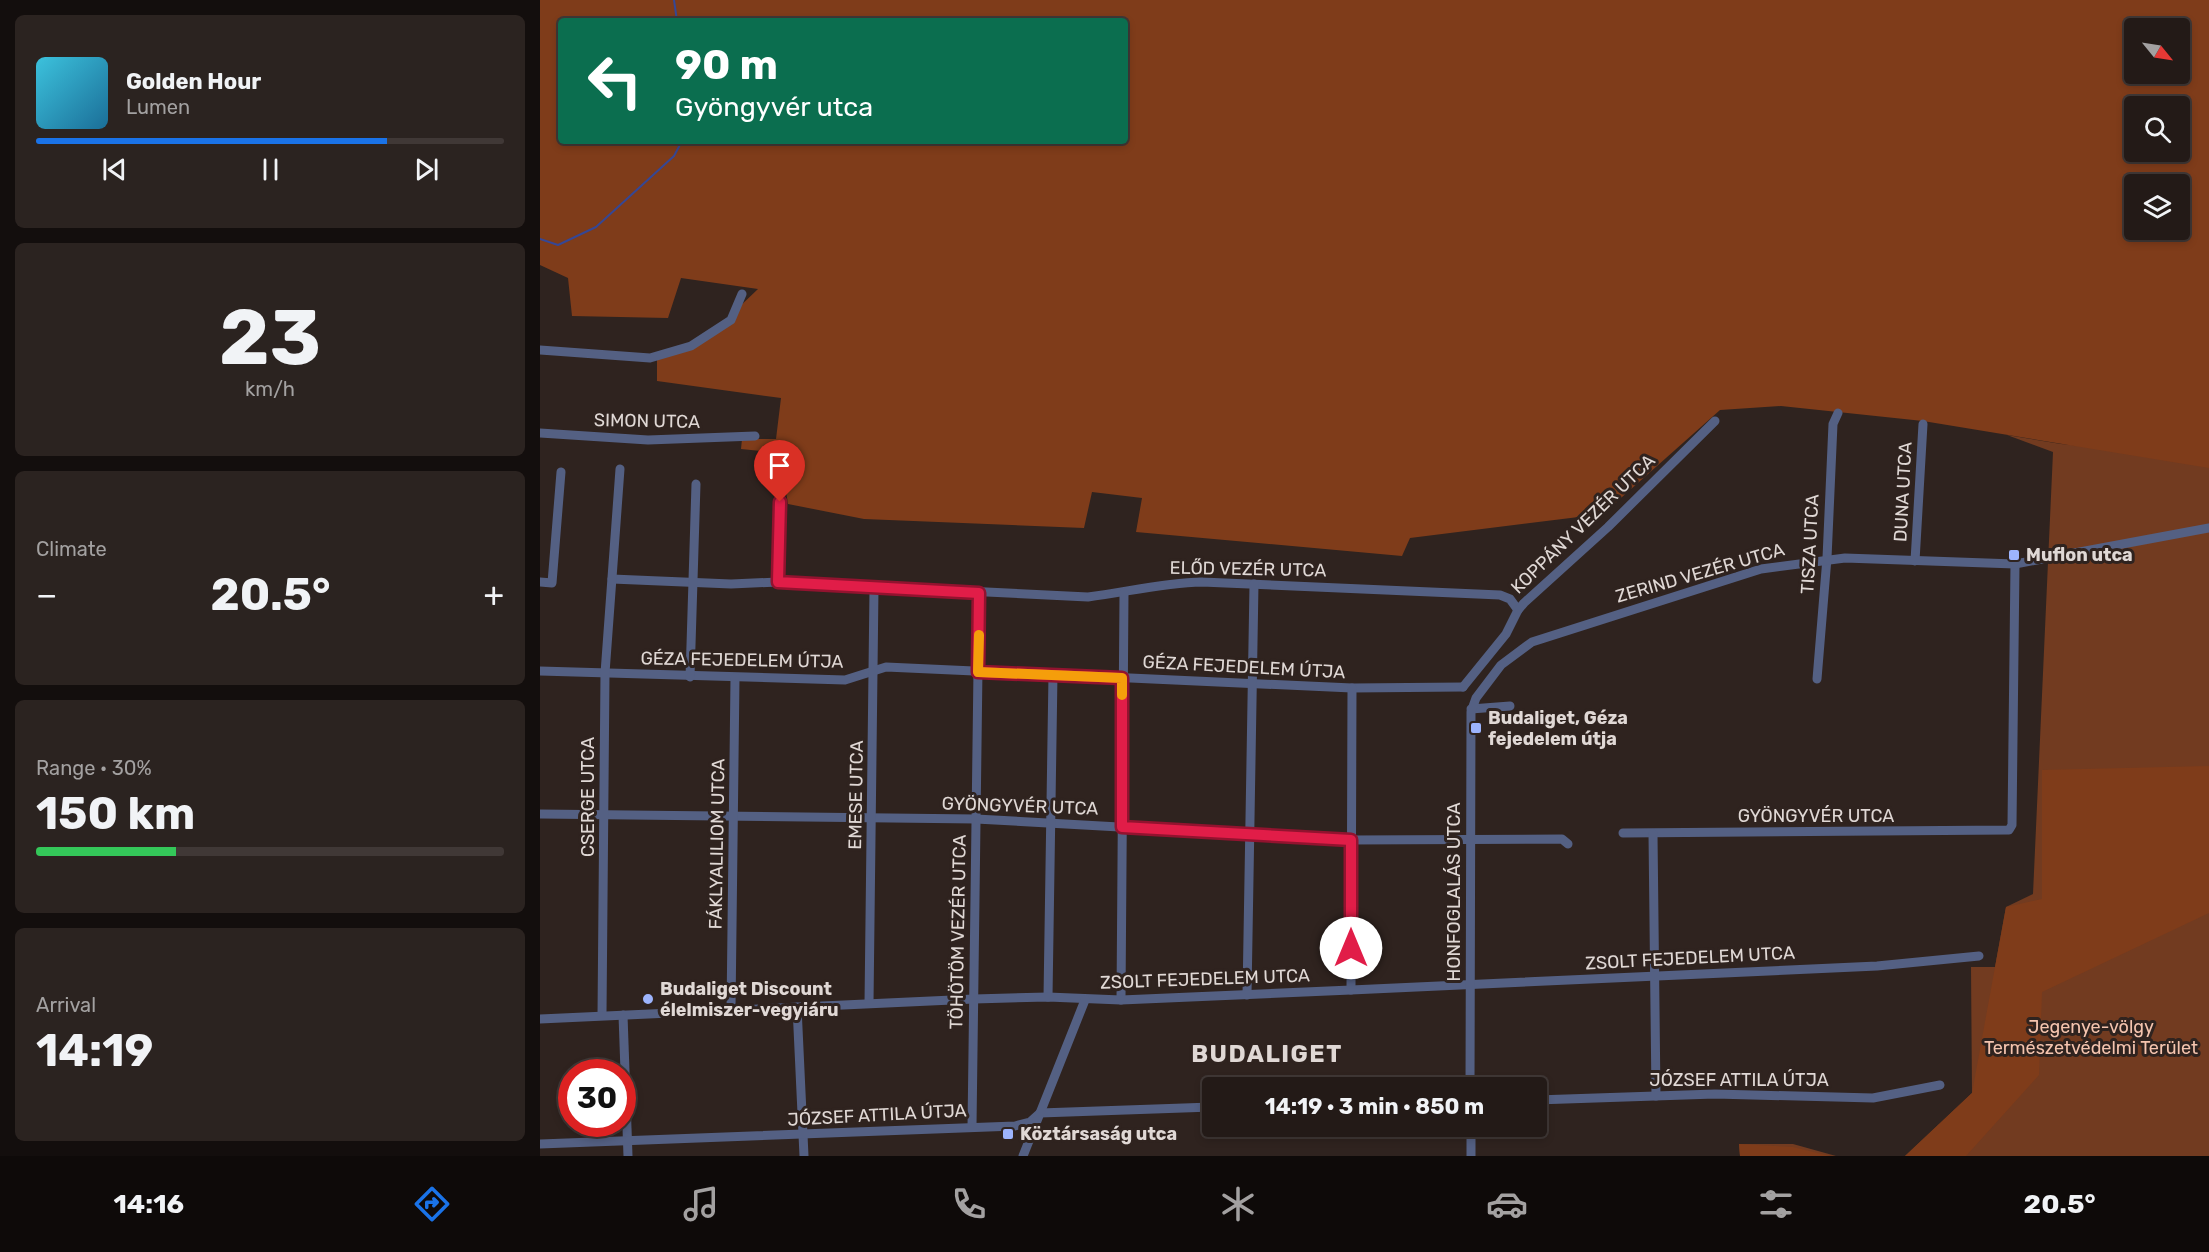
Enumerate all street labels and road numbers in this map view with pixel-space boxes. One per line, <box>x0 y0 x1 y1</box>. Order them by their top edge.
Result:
street label: SIMON UTCA <box>594 409 700 433</box>
street label: DUNA UTCA <box>1889 441 1917 543</box>
street label: KOPPÁNY VEZÉR UTCA <box>1506 450 1660 598</box>
street label: TISZA UTCA <box>1796 493 1824 595</box>
street label: ZERIND VEZÉR UTCA <box>1613 538 1787 608</box>
street label: ELŐD VEZÉR UTCA <box>1169 557 1327 581</box>
street label: GÉZA FEJEDELEM ÚTJA <box>640 647 844 673</box>
street label: GÉZA FEJEDELEM ÚTJA <box>1142 651 1346 683</box>
street label: CSERGE UTCA <box>577 737 599 857</box>
street label: EMESE UTCA <box>844 740 868 850</box>
street label: FÁKLYALILIOM UTCA <box>705 758 729 930</box>
street label: GYÖNGYVÉR UTCA <box>941 792 1099 820</box>
street label: HONFOGLALÁS UTCA <box>1443 803 1465 981</box>
street label: GYÖNGYVÉR UTCA <box>1738 805 1894 827</box>
street label: TÖHÖTÖM VEZÉR UTCA <box>945 834 971 1030</box>
street label: ZSOLT FEJEDELEM UTCA <box>1585 942 1795 974</box>
street label: ZSOLT FEJEDELEM UTCA <box>1100 964 1310 994</box>
street label: JÓZSEF ATTILA ÚTJA <box>1649 1069 1829 1091</box>
street label: JÓZSEF ATTILA ÚTJA <box>787 1099 967 1131</box>

